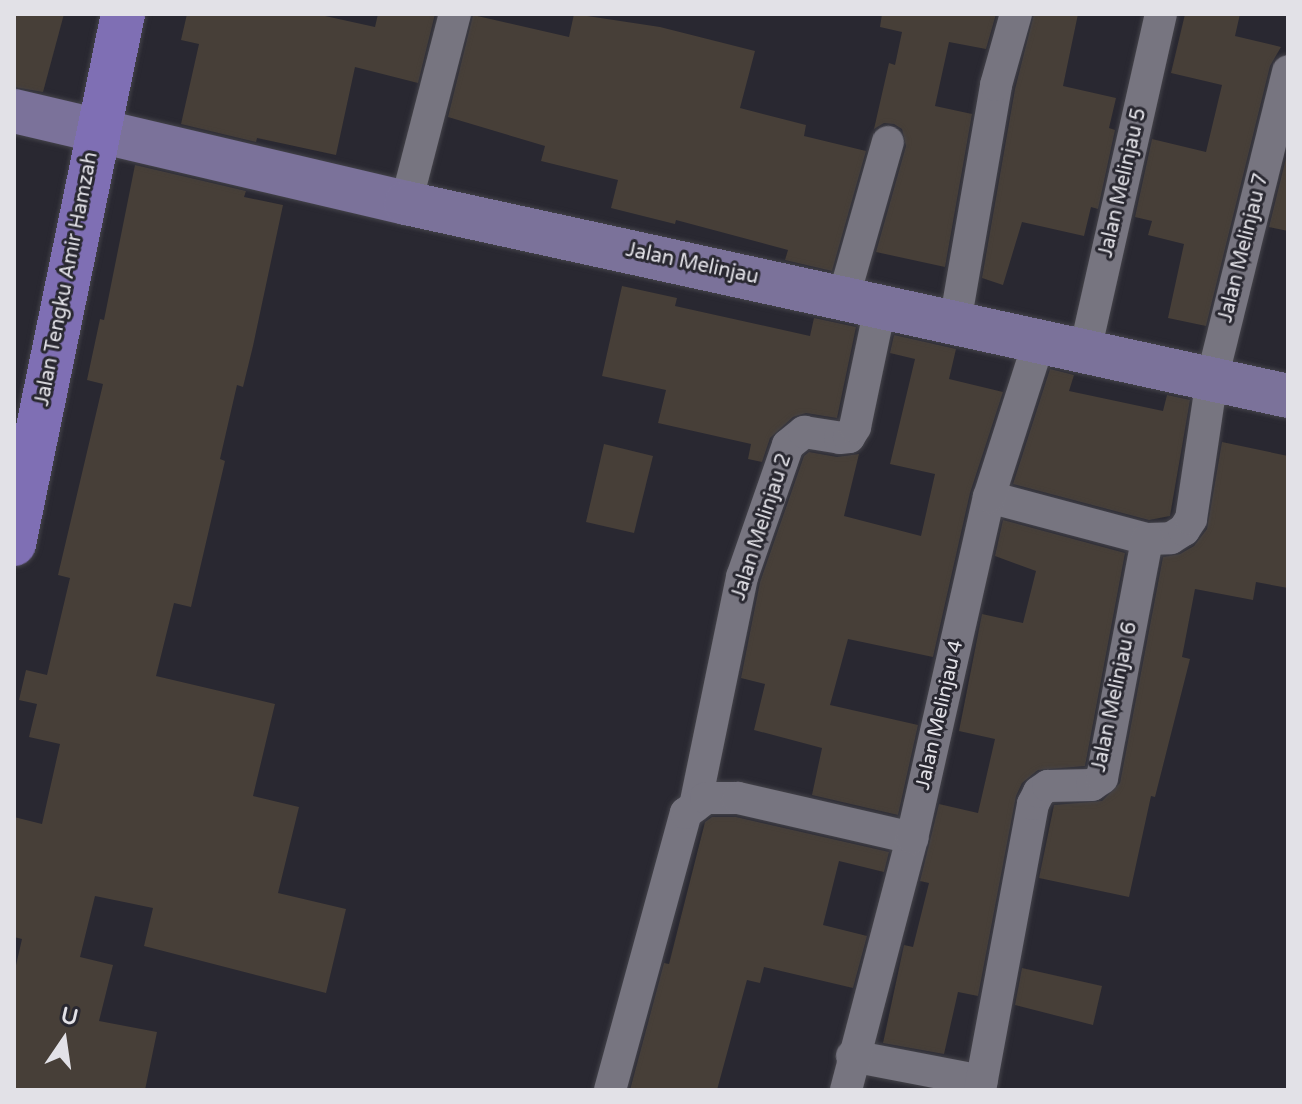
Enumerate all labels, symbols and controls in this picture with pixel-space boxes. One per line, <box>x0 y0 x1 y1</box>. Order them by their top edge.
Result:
street label: Jalan Melinjau 5 <box>1094 106 1152 260</box>
street label: Jalan Tengku Amir Hamzah <box>31 150 103 408</box>
street label: Jalan Melinjau 7 <box>1214 171 1274 325</box>
street label: Jalan Melinjau <box>623 238 761 290</box>
street label: Jalan Melinjau 2 <box>727 451 797 603</box>
street label: Jalan Melinjau 6 <box>1087 620 1143 774</box>
street label: Jalan Melinjau 4 <box>911 638 969 792</box>
north arrow <box>24 1000 104 1080</box>
text: U <box>58 1002 80 1031</box>

